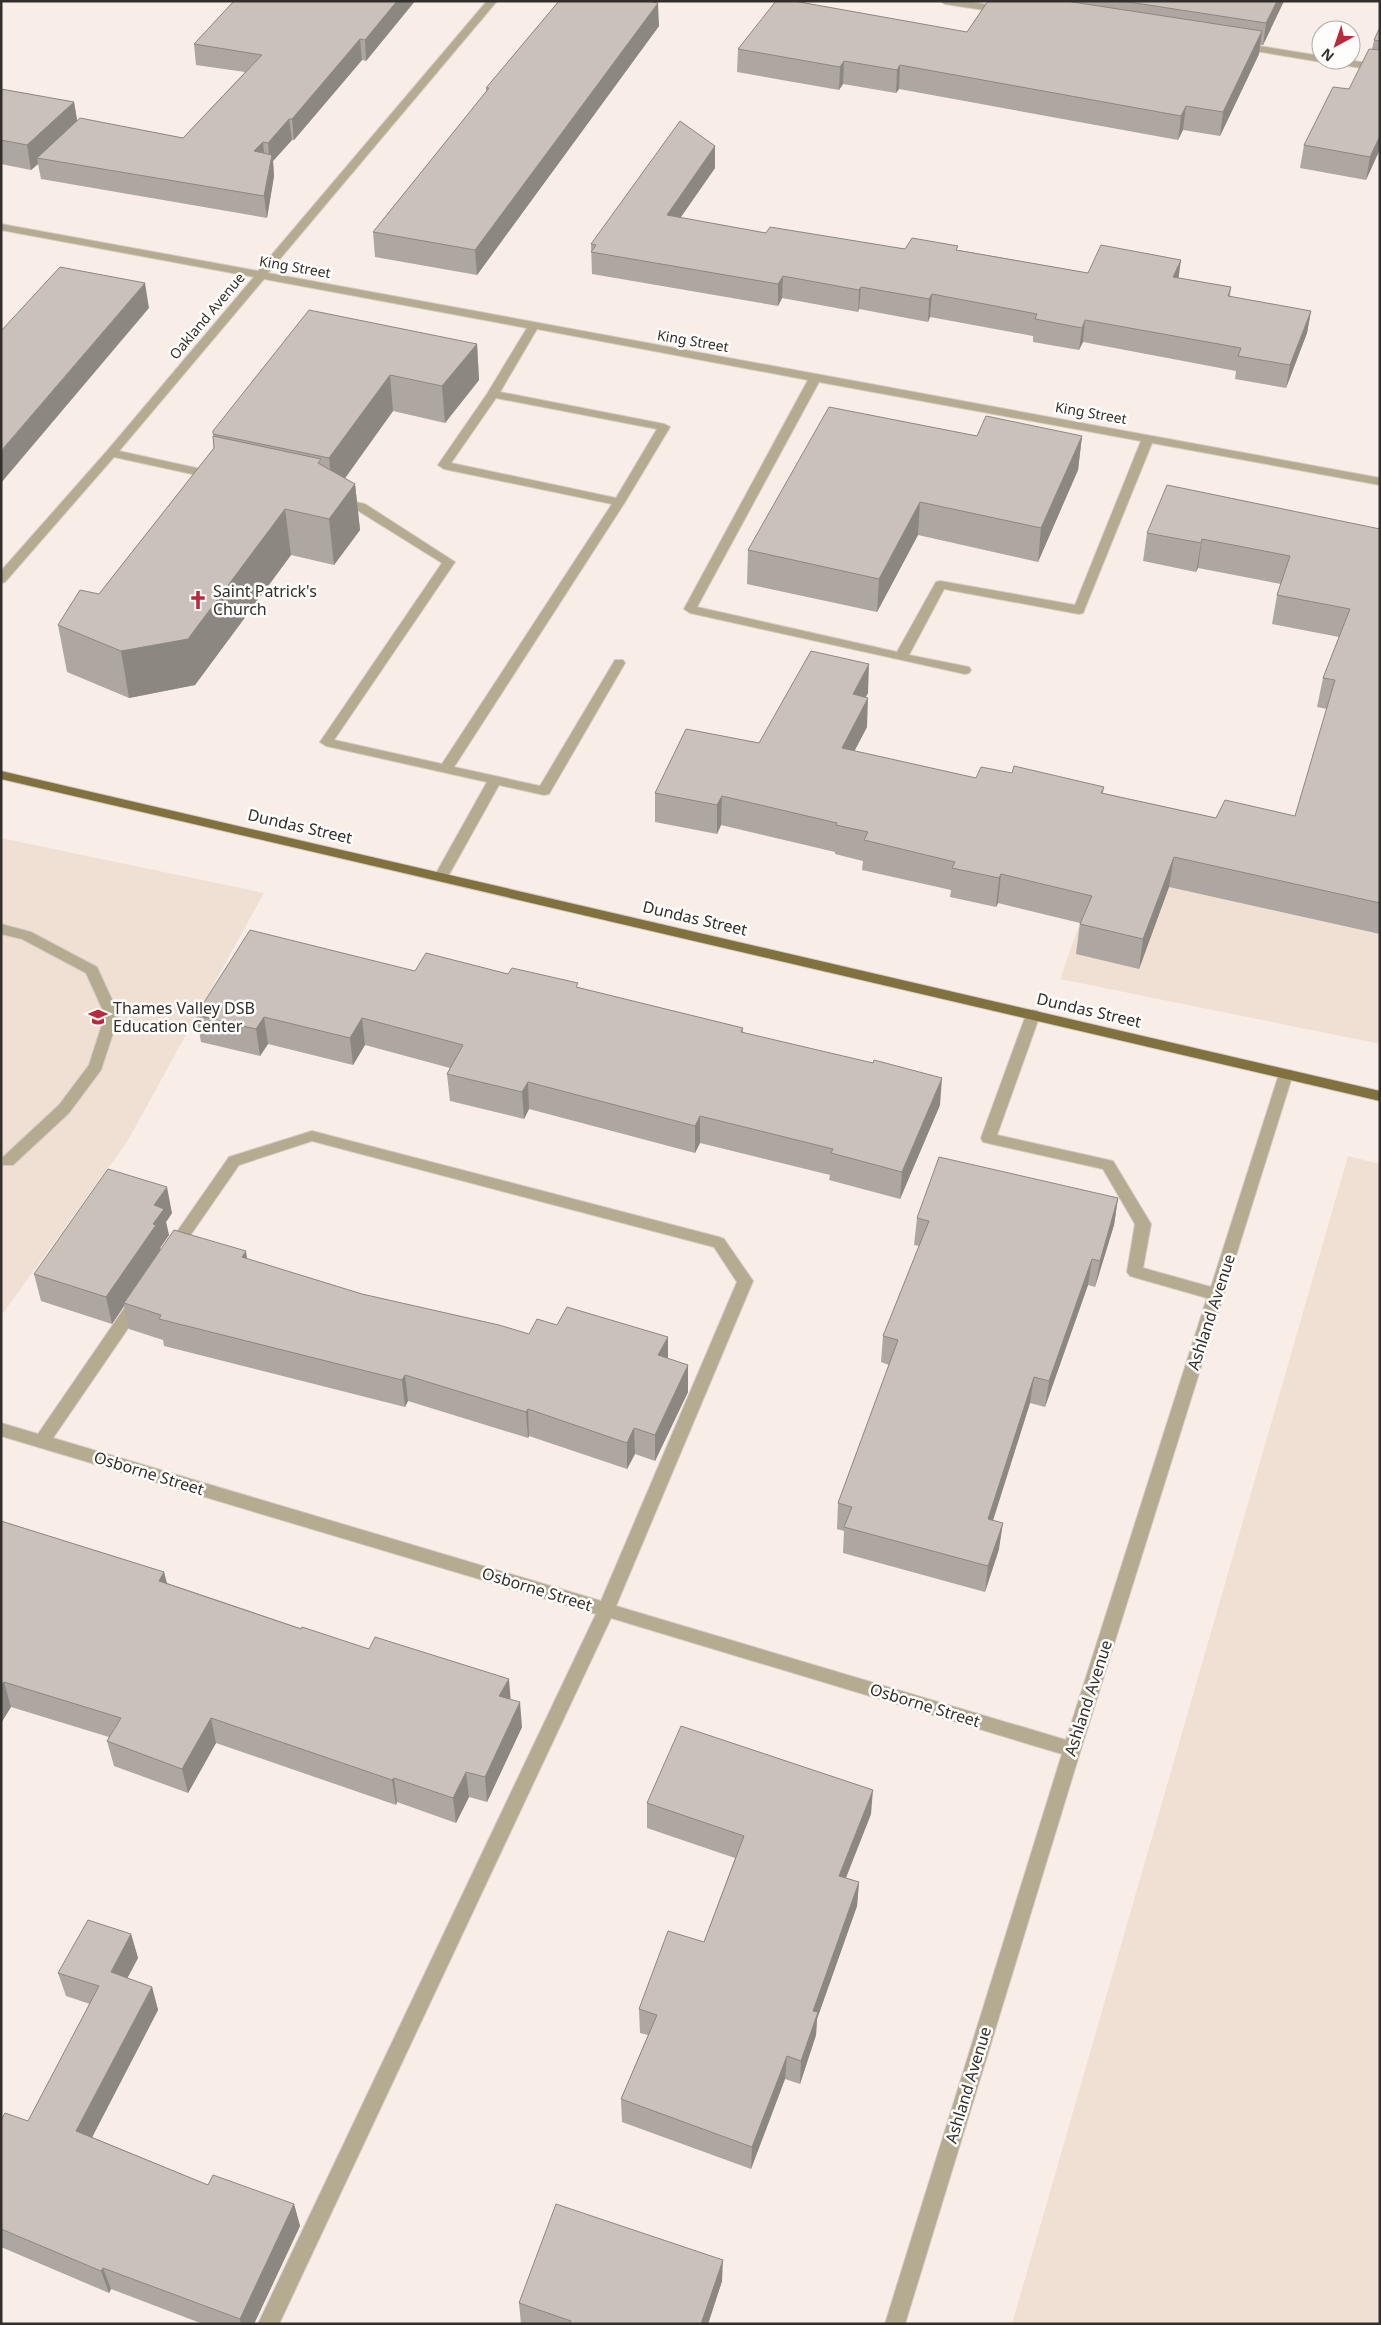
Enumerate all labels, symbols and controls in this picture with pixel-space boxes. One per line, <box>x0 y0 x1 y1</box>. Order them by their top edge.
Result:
north arrow <box>1311 20 1361 70</box>
text: N <box>1317 44 1338 66</box>
street label: King Street <box>258 251 332 282</box>
street label: Oakland Avenue <box>165 268 249 363</box>
street label: King Street <box>656 325 730 356</box>
street label: King Street <box>1054 397 1128 428</box>
place label: Saint Patrick's Church <box>213 580 317 620</box>
church icon: Saint Patrick's Church <box>187 589 209 611</box>
street label: Dundas Street <box>246 803 355 849</box>
street label: Dundas Street <box>641 895 750 941</box>
street label: Dundas Street <box>1035 987 1144 1033</box>
place label: Thames Valley DSB Education Center <box>113 997 255 1037</box>
school or university icon: Thames Valley DSB Education Center <box>87 1006 109 1028</box>
street label: Ashland Avenue <box>1182 1251 1240 1373</box>
street label: Osborne Street <box>91 1446 207 1500</box>
street label: Osborne Street <box>479 1562 595 1616</box>
street label: Ashland Avenue <box>1059 1637 1117 1759</box>
street label: Osborne Street <box>867 1678 983 1732</box>
street label: Ashland Avenue <box>940 2024 996 2146</box>

